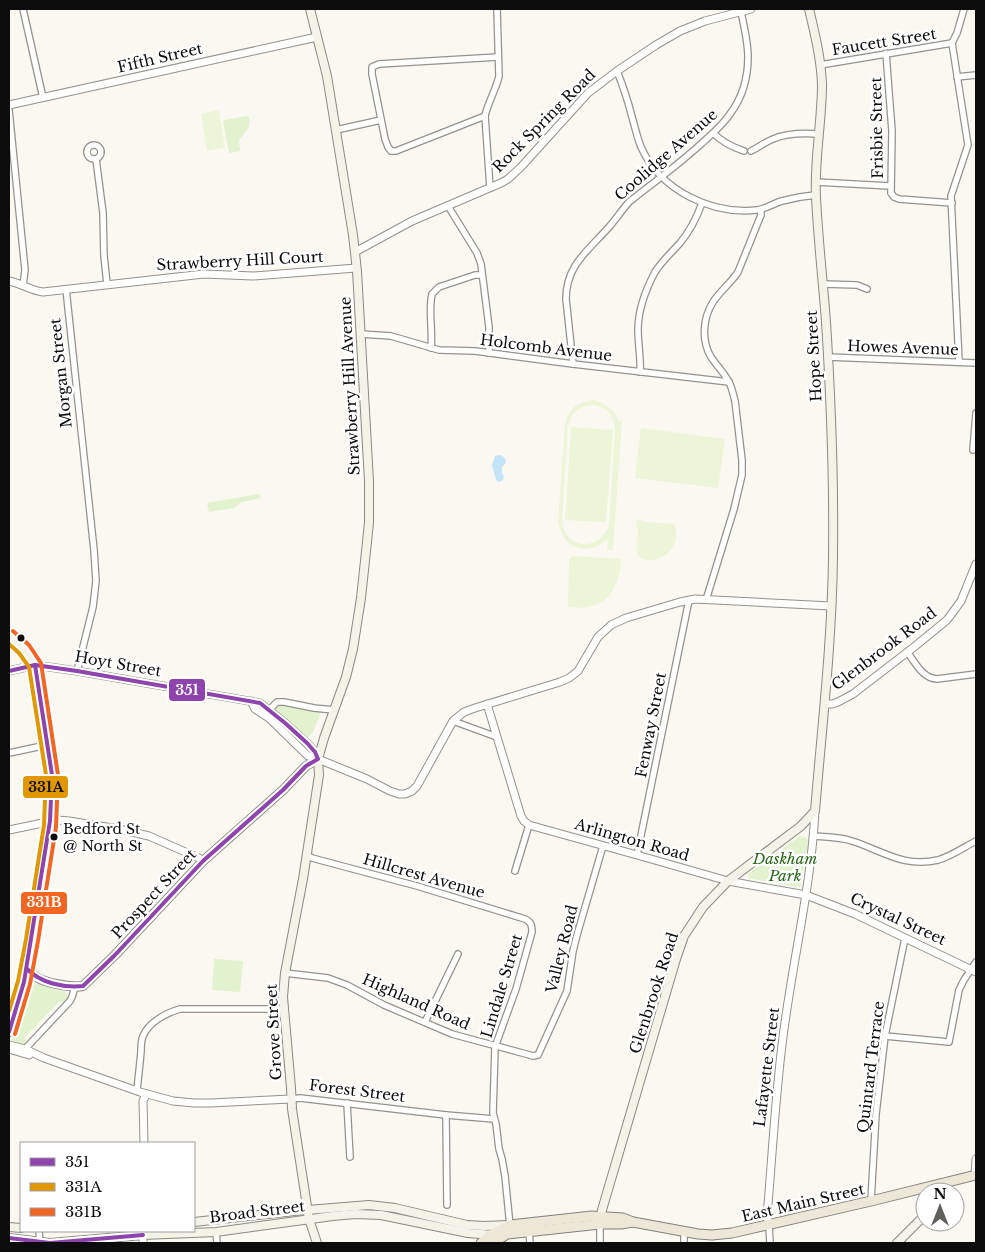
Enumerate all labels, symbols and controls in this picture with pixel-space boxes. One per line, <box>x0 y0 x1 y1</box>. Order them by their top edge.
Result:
street label: Faucett Street <box>830 24 938 59</box>
street label: Fifth Street <box>115 38 205 77</box>
street label: Rock Spring Road <box>488 65 599 176</box>
street label: Frisbie Street <box>866 77 887 179</box>
street label: Coolidge Avenue <box>610 105 721 204</box>
street label: Strawberry Hill Court <box>156 247 324 274</box>
street label: Strawberry Hill Avenue <box>335 296 364 476</box>
street label: Hope Street <box>802 310 825 402</box>
street label: Morgan Street <box>45 317 76 429</box>
street label: Holcomb Avenue <box>479 330 613 365</box>
street label: Howes Avenue <box>847 336 959 359</box>
street label: Glenbrook Road <box>827 603 940 694</box>
unlabelled marker <box>16 633 26 643</box>
street label: Hoyt Street <box>73 647 163 681</box>
street label: Fenway Street <box>631 670 670 779</box>
line badge: 351 <box>168 678 206 702</box>
text: 351 <box>175 681 199 699</box>
line badge: 331A <box>22 775 69 799</box>
text: 331A <box>28 778 64 796</box>
street label: Arlington Road <box>572 814 692 865</box>
place label: Bedford St @ North St <box>63 820 143 855</box>
marker: Bedford St @ North St <box>49 832 59 842</box>
street label: Prospect Street <box>107 845 200 942</box>
street label: Hillcrest Avenue <box>361 849 487 902</box>
park label: Daskham Park <box>752 849 817 885</box>
street label: Crystal Street <box>847 888 949 949</box>
line badge: 331B <box>20 891 68 915</box>
text: 331B <box>26 893 62 911</box>
street label: Valley Road <box>541 903 582 996</box>
street label: Glenbrook Road <box>625 930 682 1056</box>
street label: Lindale Street <box>477 931 526 1040</box>
street label: Highland Road <box>359 969 473 1034</box>
street label: Grove Street <box>261 983 286 1081</box>
street label: Quintard Terrace <box>853 1000 888 1134</box>
street label: Lafayette Street <box>750 1006 783 1128</box>
street label: Forest Street <box>308 1075 407 1106</box>
legend <box>20 1142 195 1232</box>
text: 351 <box>65 1152 89 1171</box>
text: 331A <box>65 1177 102 1196</box>
street label: East Main Street <box>740 1179 866 1226</box>
north arrow <box>915 1182 965 1232</box>
text: N <box>933 1185 947 1203</box>
street label: Broad Street <box>208 1196 306 1227</box>
text: 331B <box>65 1202 102 1221</box>

